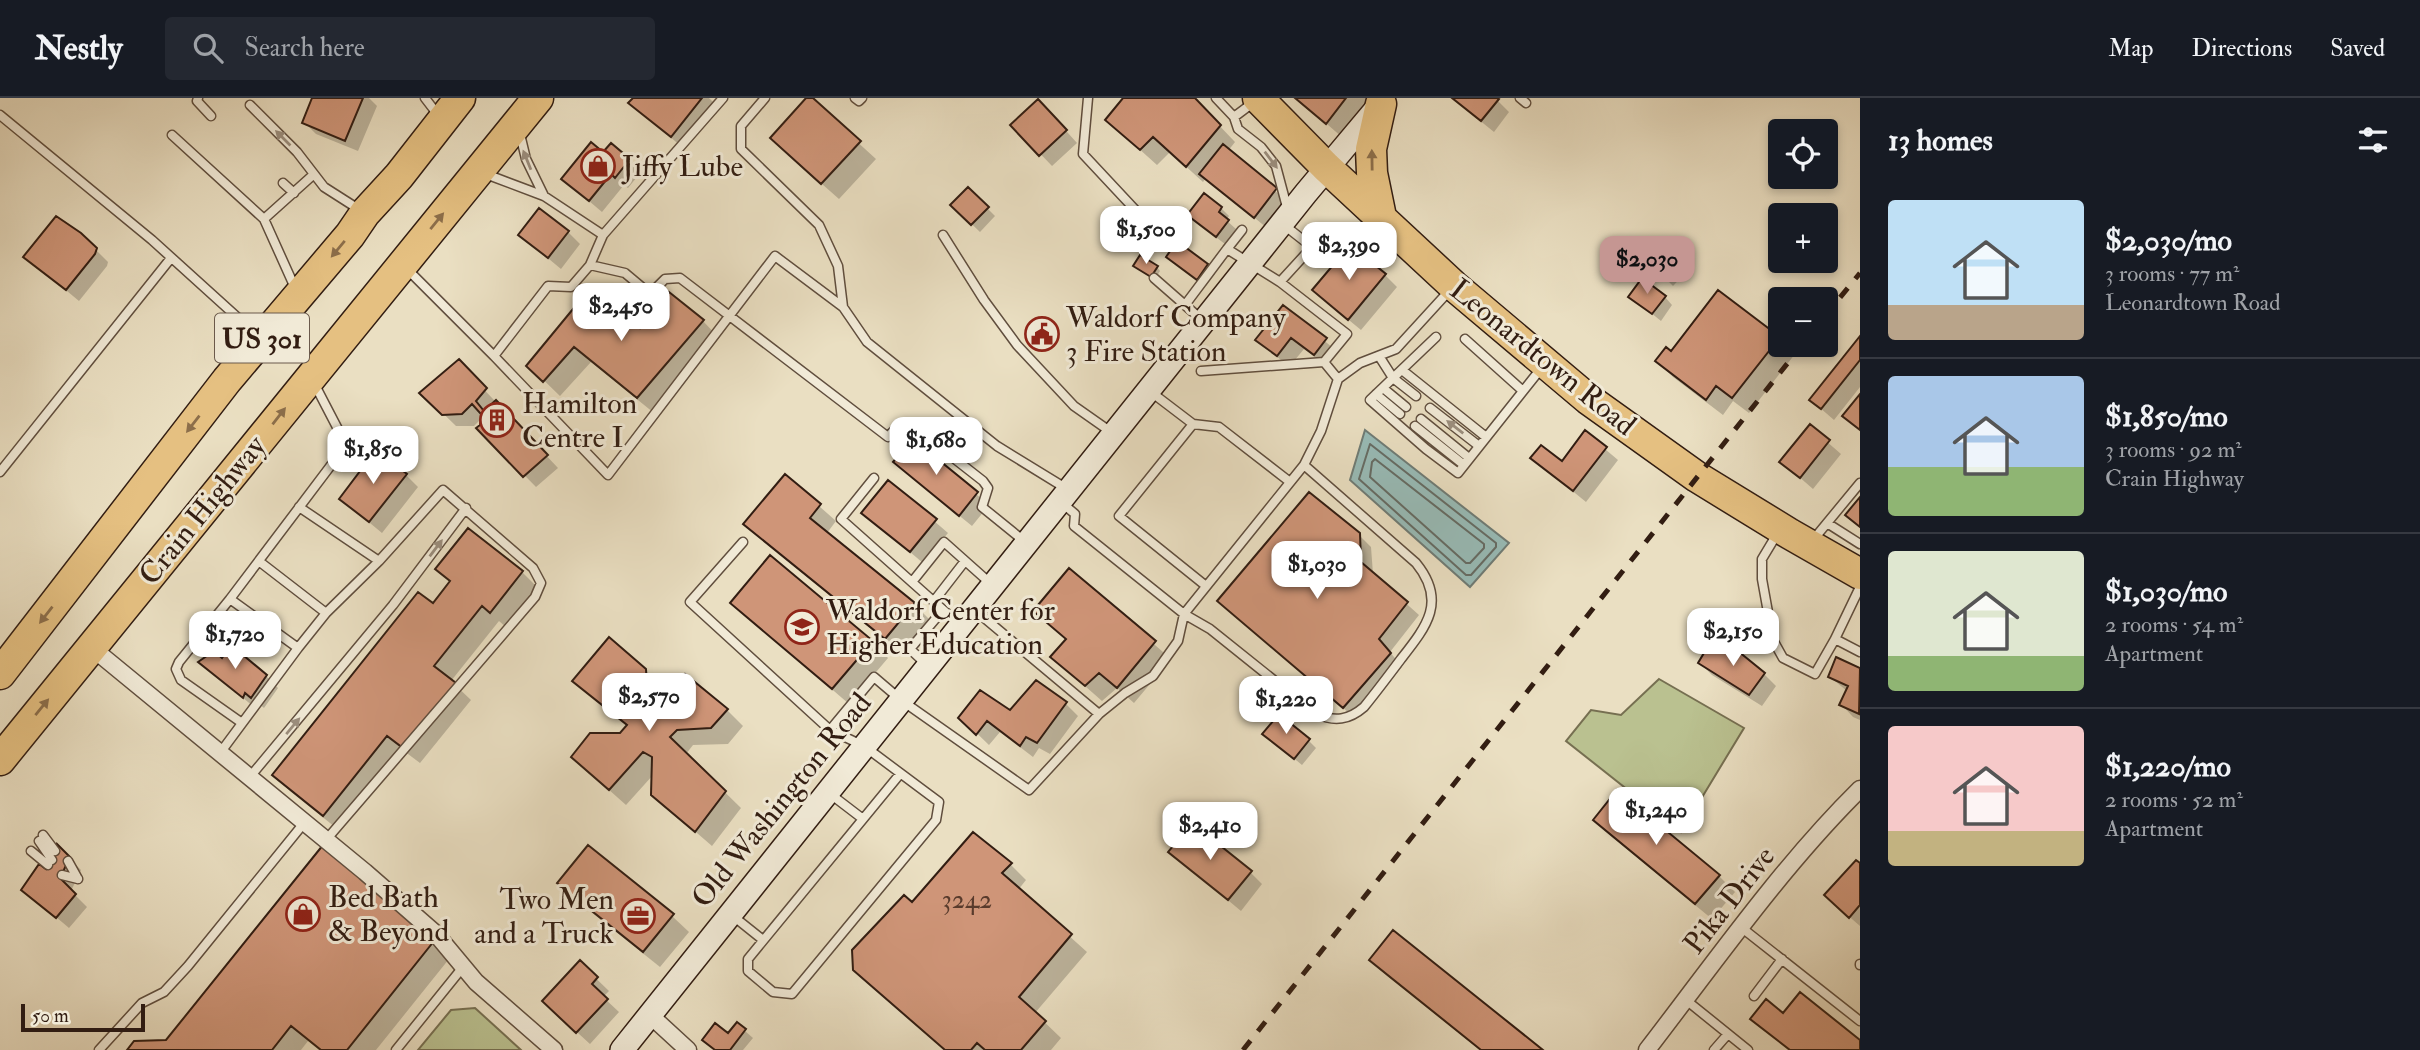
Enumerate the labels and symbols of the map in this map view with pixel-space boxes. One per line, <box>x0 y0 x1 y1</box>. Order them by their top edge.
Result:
one-way arrow <box>275 130 292 147</box>
shop icon: Jiffy Lube <box>579 147 617 185</box>
place label: Jiffy Lube <box>621 148 743 185</box>
one-way arrow <box>1366 149 1378 171</box>
one-way arrow <box>522 150 533 171</box>
one-way arrow <box>1264 151 1278 169</box>
pin: $1,500 <box>1089 206 1203 266</box>
one-way arrow <box>430 212 445 230</box>
pin: $2,390 <box>1292 222 1406 282</box>
pin: $2,030 <box>1590 236 1704 296</box>
one-way arrow <box>331 241 346 258</box>
street label: Leonardtown Road <box>1442 271 1644 444</box>
pin: $2,450 <box>564 284 678 343</box>
place label: Waldorf Company 3 Fire Station <box>1065 299 1286 370</box>
road number: US 301 <box>215 314 309 362</box>
public building icon: Waldorf Company 3 Fire Station <box>1023 315 1061 353</box>
place label: Hamilton Centre I <box>522 385 637 456</box>
building icon: Hamilton Centre I <box>478 401 516 439</box>
one-way arrow <box>271 408 286 426</box>
one-way arrow <box>185 415 200 433</box>
pin: $1,680 <box>879 418 993 477</box>
one-way arrow <box>1446 420 1463 435</box>
pin: $1,850 <box>316 426 430 486</box>
street label: Crain Highway <box>131 428 274 592</box>
one-way arrow <box>428 540 443 558</box>
pin: $1,030 <box>1260 542 1374 601</box>
place label: Waldorf Center for Higher Education <box>825 592 1055 663</box>
one-way arrow <box>39 606 53 624</box>
school or university icon: Waldorf Center for Higher Education <box>783 608 821 646</box>
pin: $2,150 <box>1676 608 1790 668</box>
pin: $1,720 <box>178 612 292 671</box>
pin: $2,570 <box>592 674 706 733</box>
pin: $1,220 <box>1229 676 1343 736</box>
street label: Old Washington Road <box>683 685 880 915</box>
one-way arrow <box>35 698 50 716</box>
one-way arrow <box>285 717 300 734</box>
pin: $1,240 <box>1599 788 1713 847</box>
pin: $2,410 <box>1153 802 1267 862</box>
street label: Pika Drive <box>1676 839 1783 962</box>
place label: Bed Bath & Beyond <box>328 879 449 950</box>
place label: Two Men and a Truck <box>474 881 614 952</box>
house number: 3242 <box>942 884 992 916</box>
shop icon: Bed Bath & Beyond <box>284 895 322 933</box>
office icon: Two Men and a Truck <box>619 897 657 935</box>
scale bar <box>21 1001 145 1033</box>

